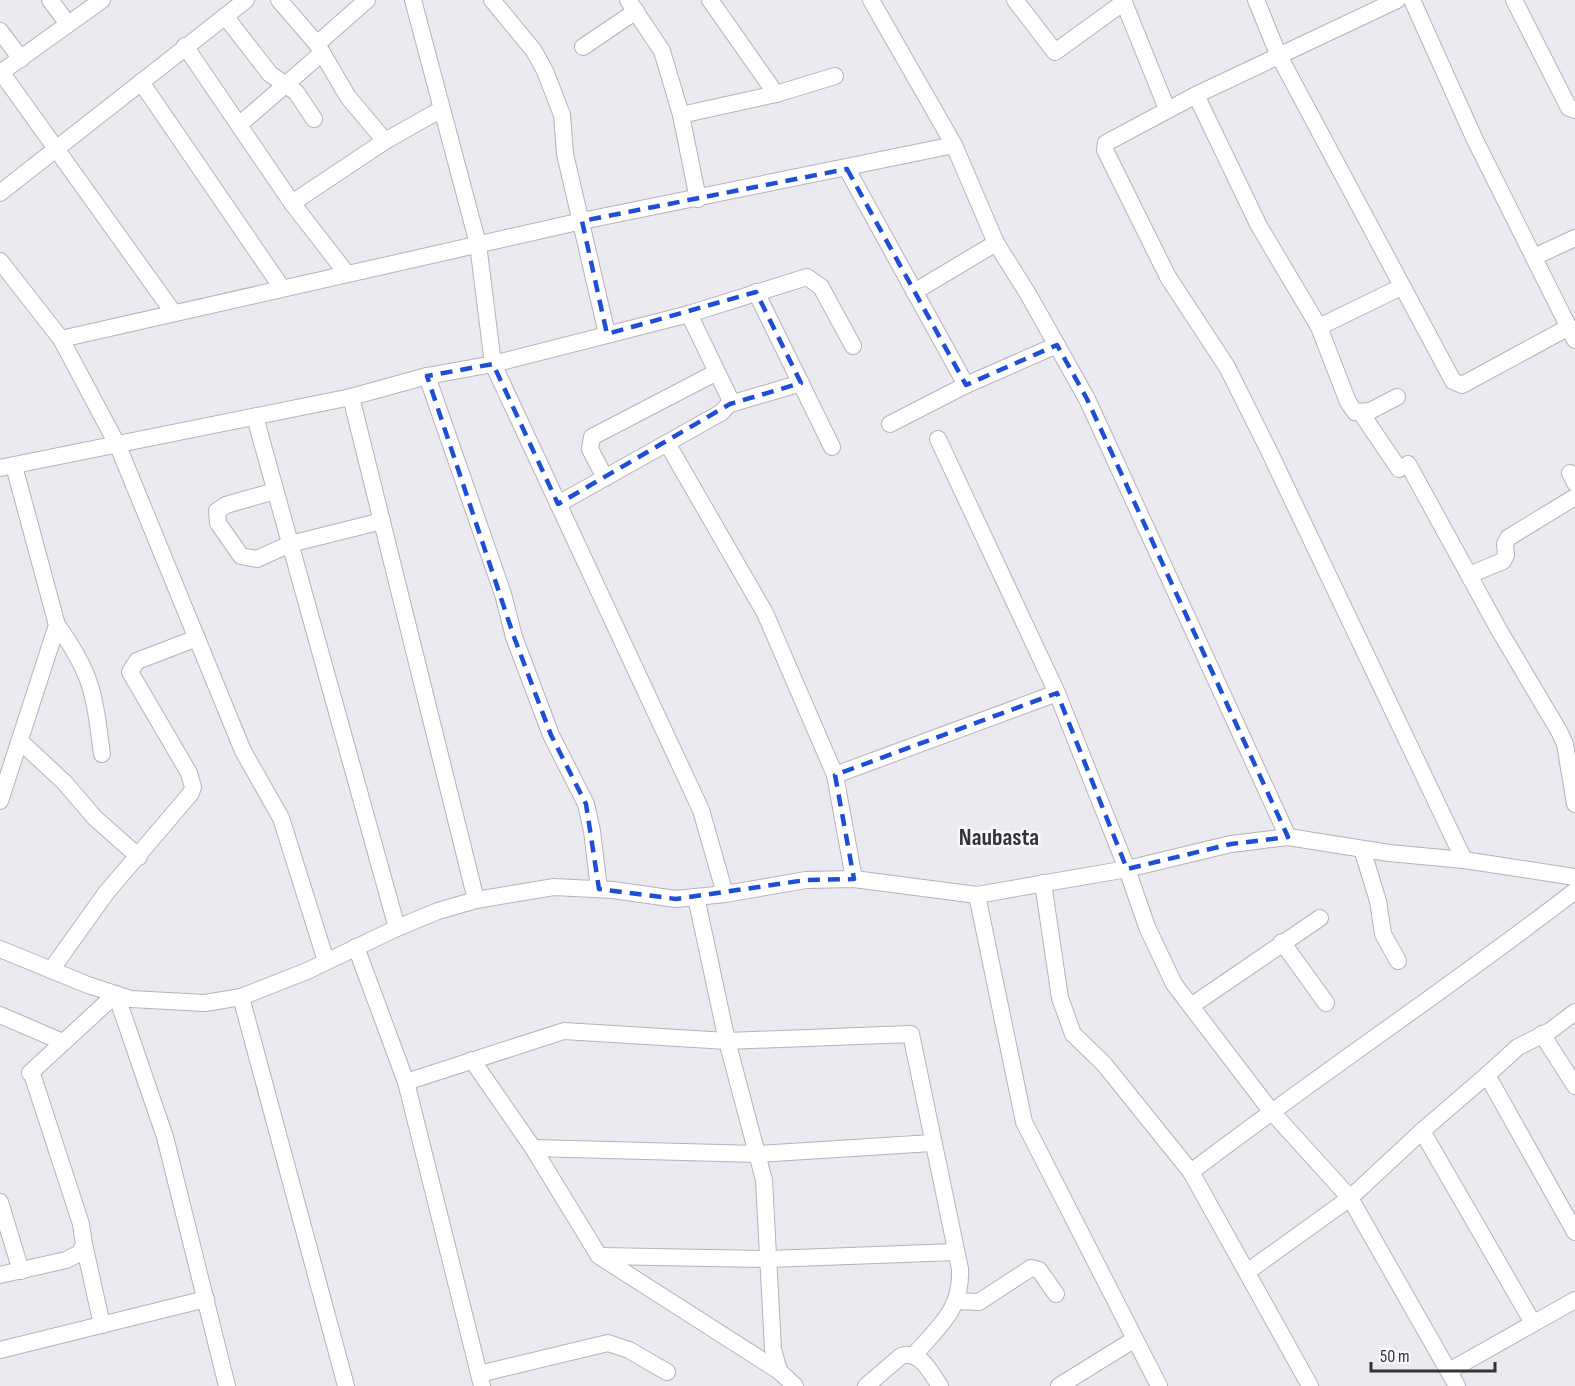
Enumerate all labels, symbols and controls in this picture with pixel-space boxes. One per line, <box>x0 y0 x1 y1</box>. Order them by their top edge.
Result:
district label: Naubasta <box>959 823 1039 852</box>
scale bar <box>1371 1335 1496 1373</box>
text: 50 m <box>1380 1346 1410 1367</box>

